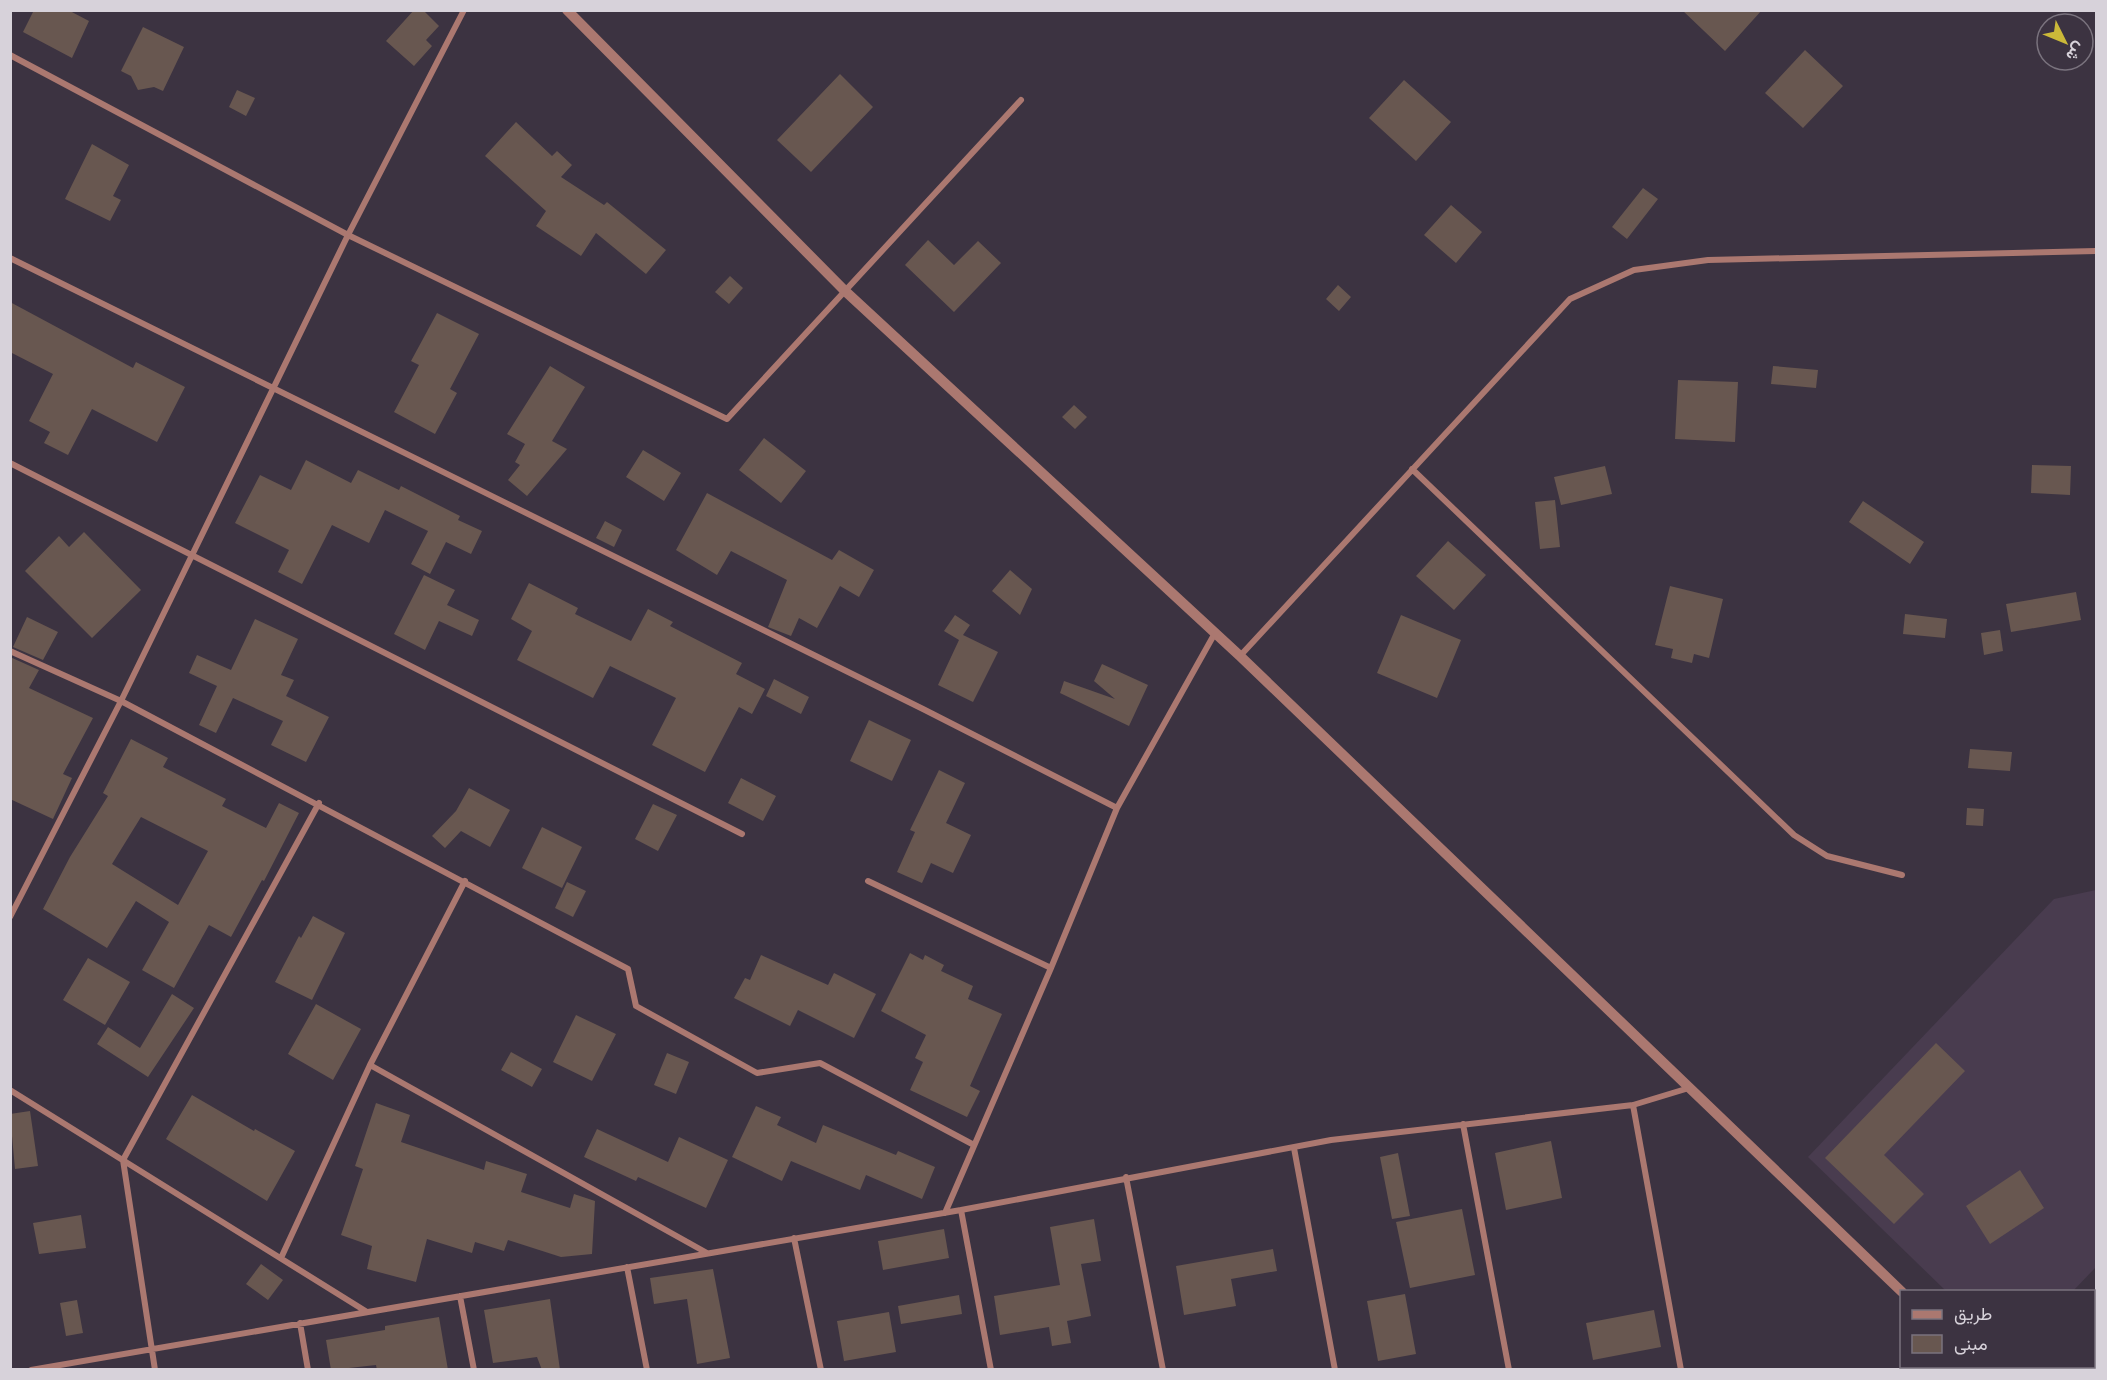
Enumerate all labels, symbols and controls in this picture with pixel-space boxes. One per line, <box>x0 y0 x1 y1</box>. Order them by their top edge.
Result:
north arrow <box>2035 12 2095 72</box>
text: ش <box>2061 38 2091 67</box>
legend <box>1900 1290 2095 1368</box>
text: طريق <box>1954 1301 1992 1325</box>
text: مبنى <box>1954 1331 1988 1355</box>

